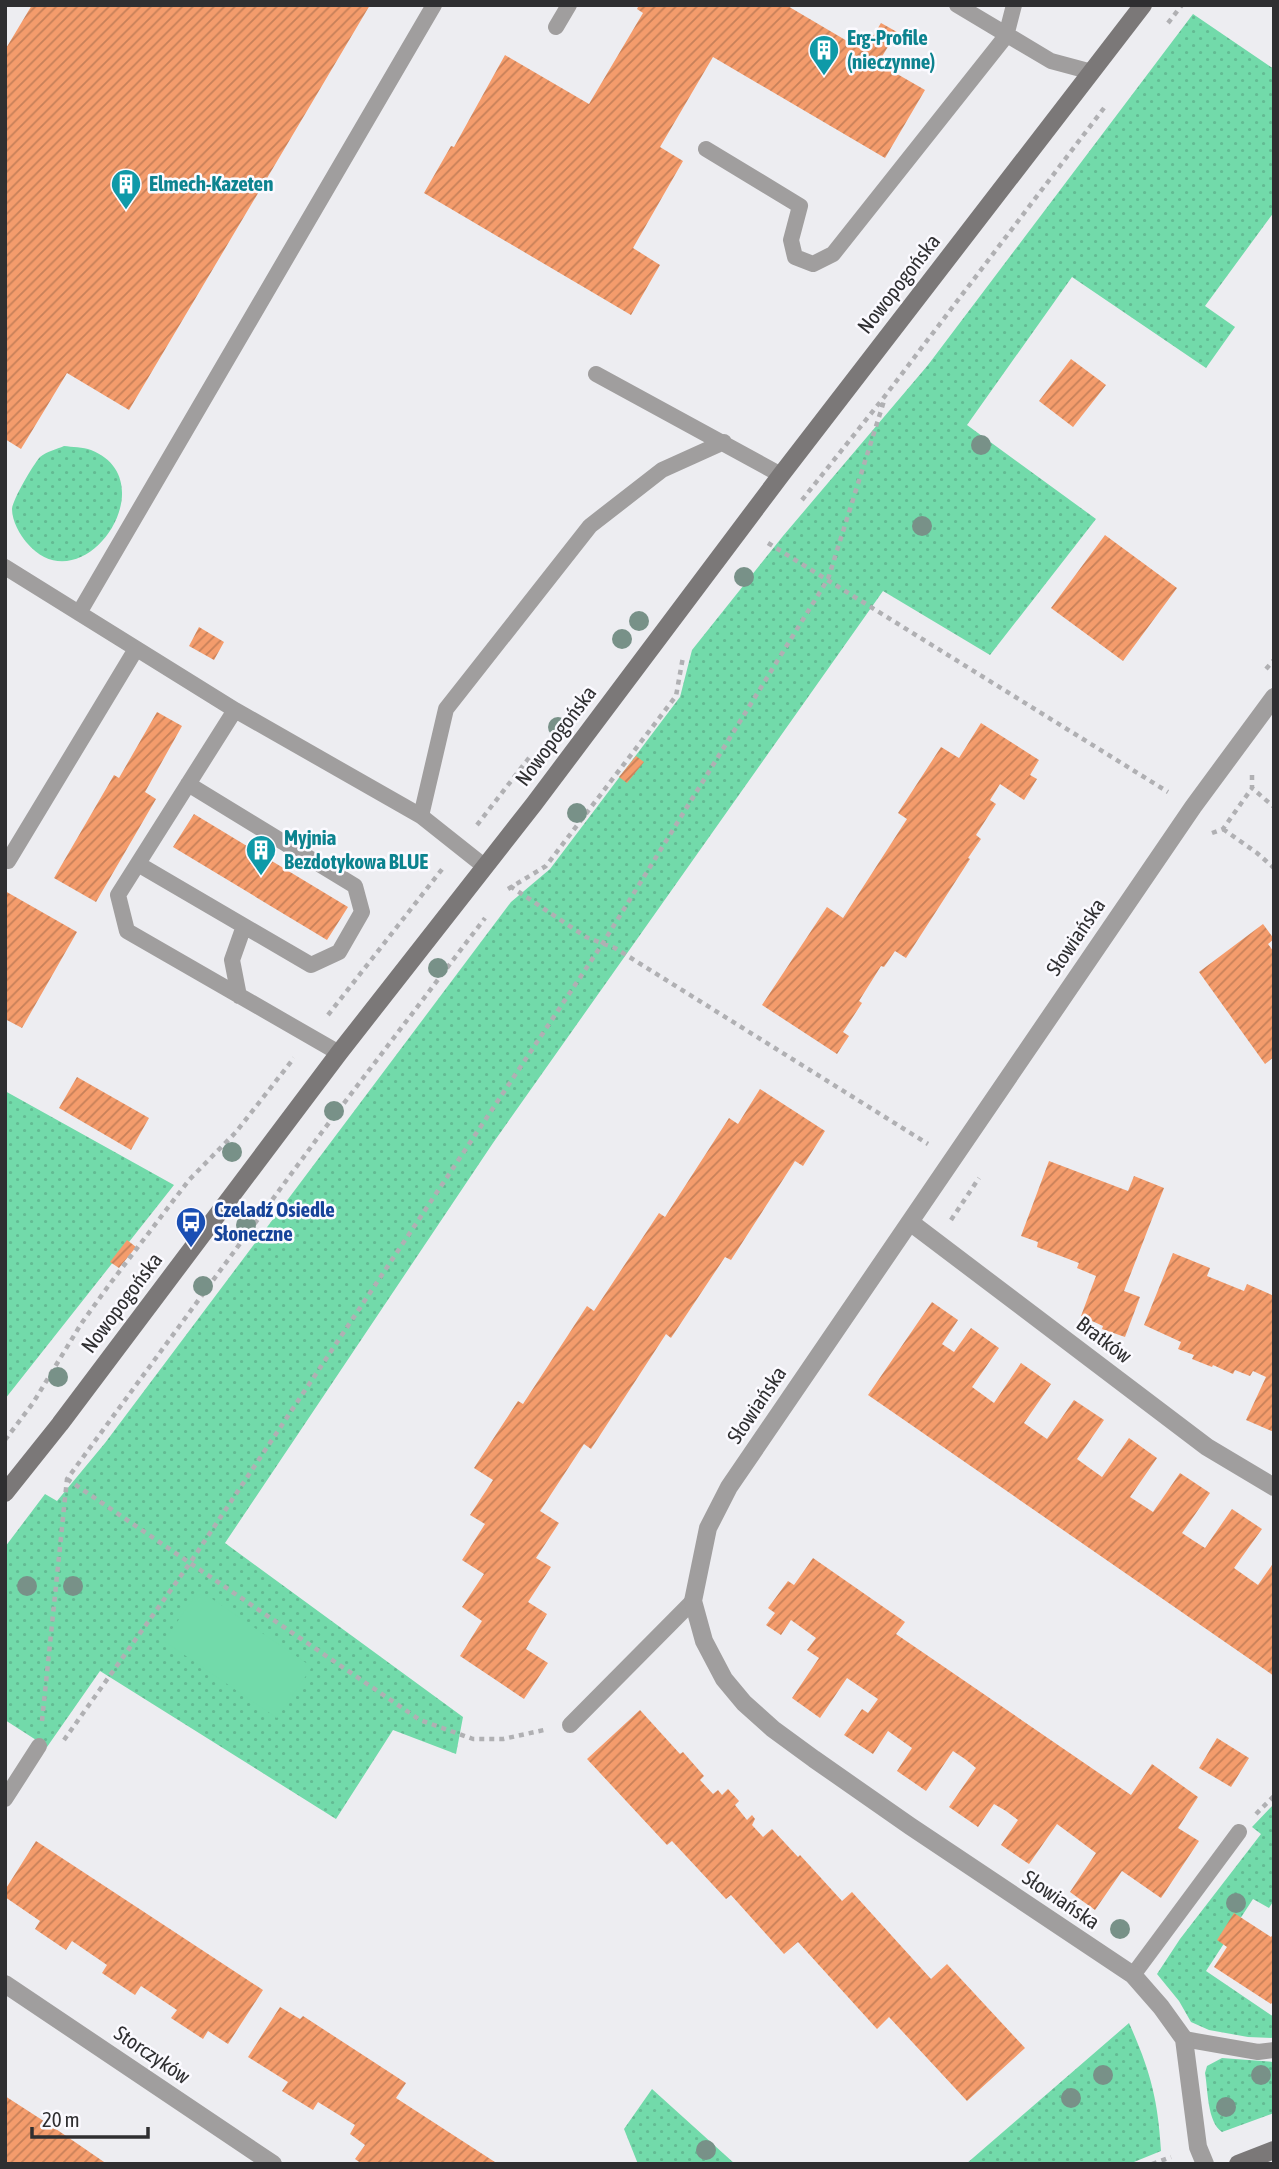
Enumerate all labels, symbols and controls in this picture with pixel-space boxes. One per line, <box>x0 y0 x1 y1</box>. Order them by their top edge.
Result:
place label: Erg-Profile (nieczynne) <box>847 25 935 73</box>
building icon: Erg-Profile (nieczynne) <box>807 33 841 77</box>
building icon: Elmech-Kazeten <box>109 167 143 211</box>
place label: Elmech-Kazeten <box>149 171 273 195</box>
street label: Nowopogońska <box>852 229 944 338</box>
street label: Nowopogońska <box>510 681 601 790</box>
place label: Myjnia Bezdotykowa BLUE <box>284 825 428 873</box>
building icon: Myjnia Bezdotykowa BLUE <box>244 833 278 877</box>
street label: Słowiańska <box>1041 893 1110 979</box>
place label: Czeladź Osiedle Słoneczne <box>214 1197 335 1245</box>
bus stop icon: Czeladź Osiedle Słoneczne <box>174 1205 208 1249</box>
street label: Nowopogońska <box>76 1248 167 1357</box>
street label: Bratków <box>1072 1311 1137 1368</box>
street label: Słowiańska <box>722 1361 791 1447</box>
street label: Słowiańska <box>1019 1865 1105 1934</box>
street label: Storczyków <box>110 2020 195 2088</box>
scale bar <box>32 2096 147 2140</box>
text: 20 m <box>42 2107 80 2131</box>

